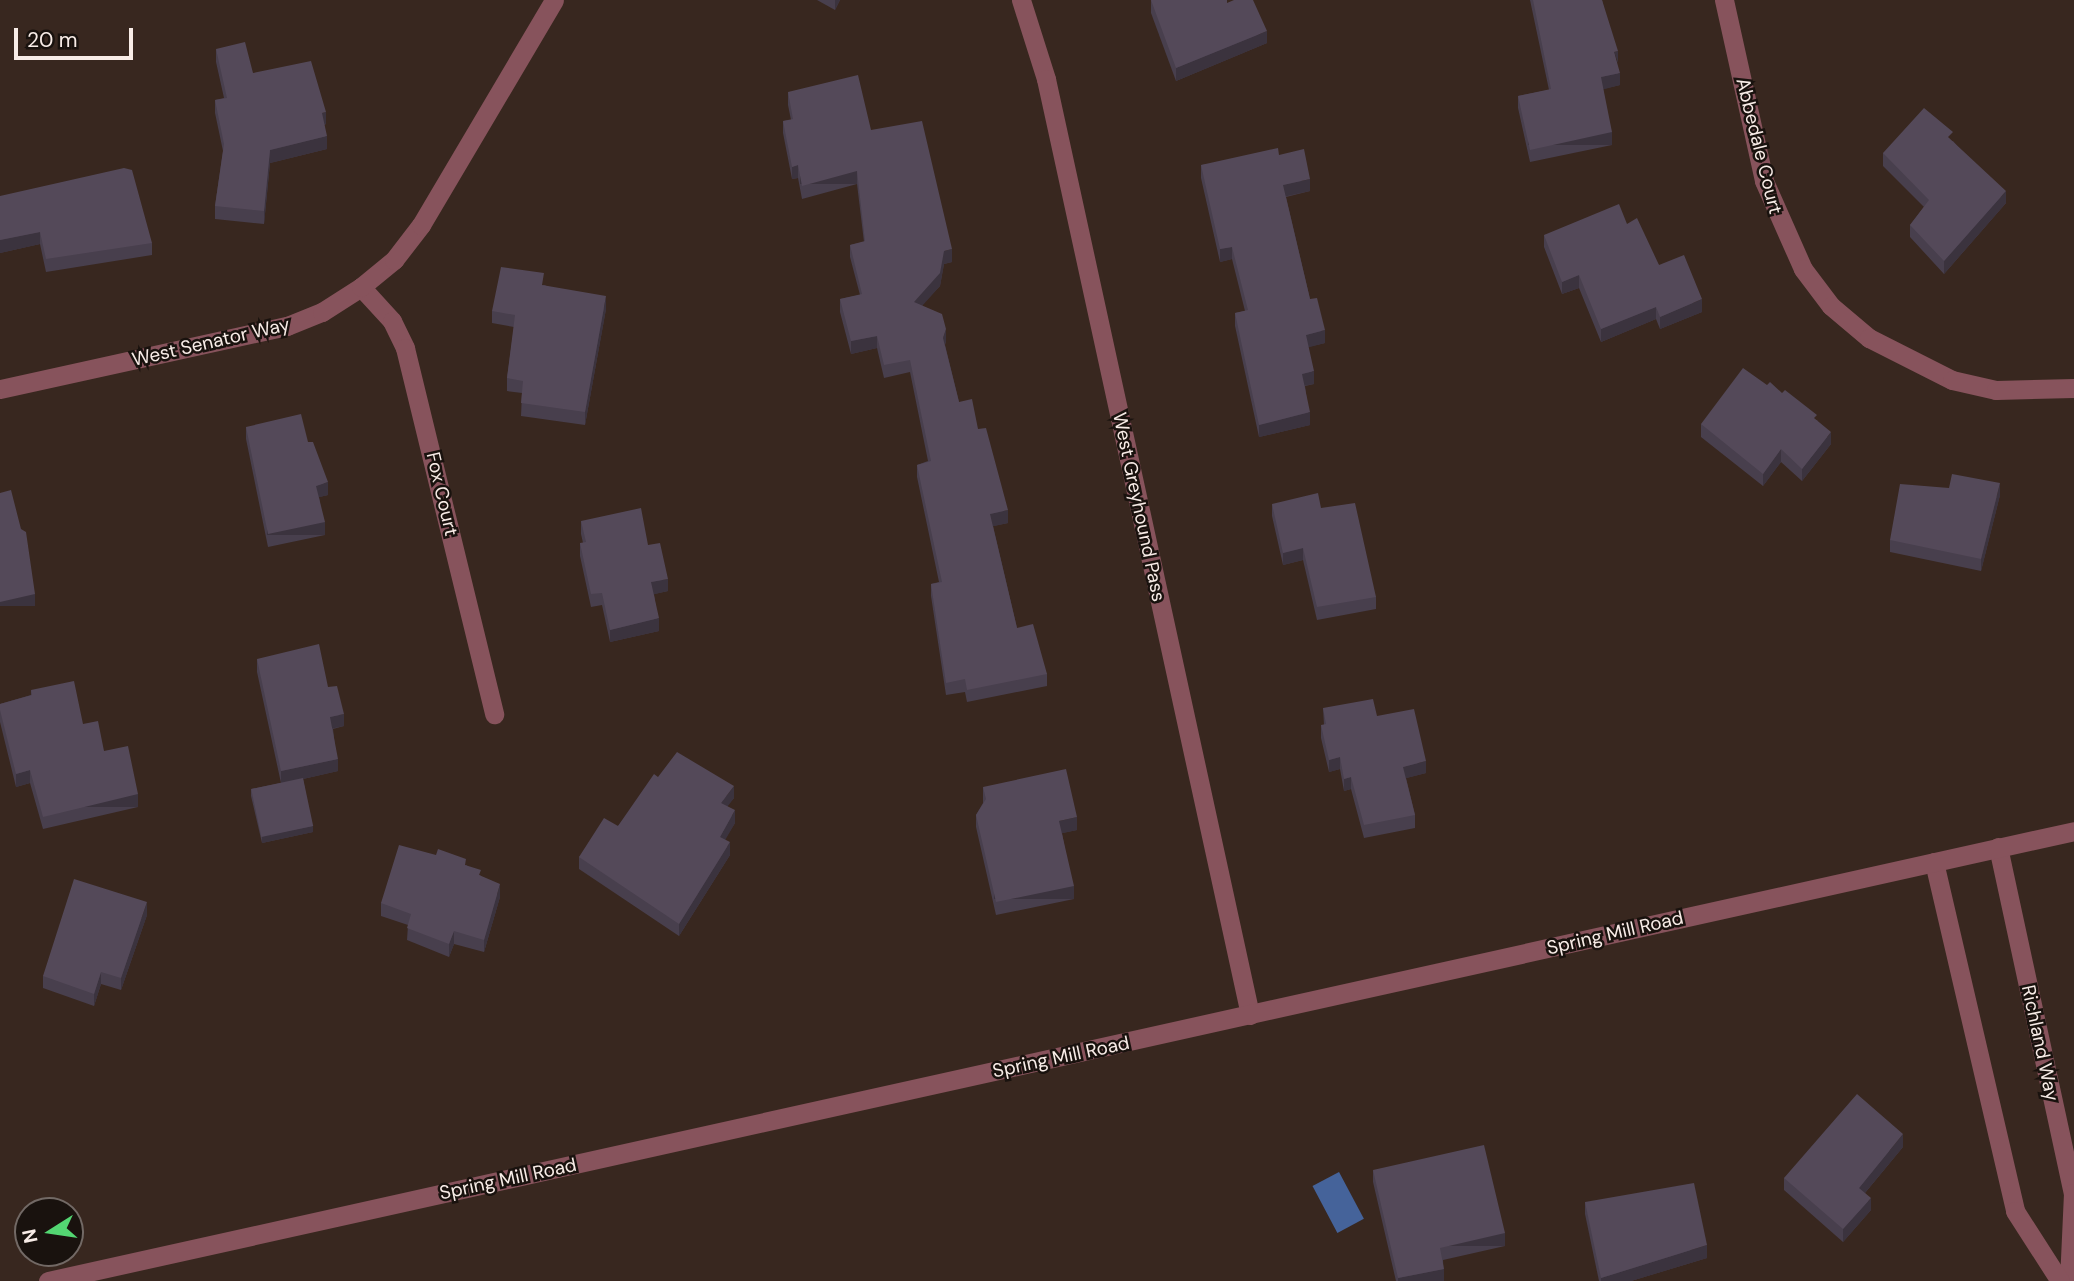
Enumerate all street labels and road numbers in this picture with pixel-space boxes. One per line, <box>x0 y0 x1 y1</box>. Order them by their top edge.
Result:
street label: Abbedale Court <box>1731 75 1787 217</box>
street label: West Senator Way <box>130 313 292 371</box>
street label: West Greyhound Pass <box>1108 410 1170 604</box>
street label: Fox Court <box>421 450 463 538</box>
street label: Spring Mill Road <box>1545 906 1685 960</box>
street label: Richland Way <box>2017 983 2063 1103</box>
street label: Spring Mill Road <box>990 1031 1132 1083</box>
street label: Spring Mill Road <box>437 1153 579 1205</box>

